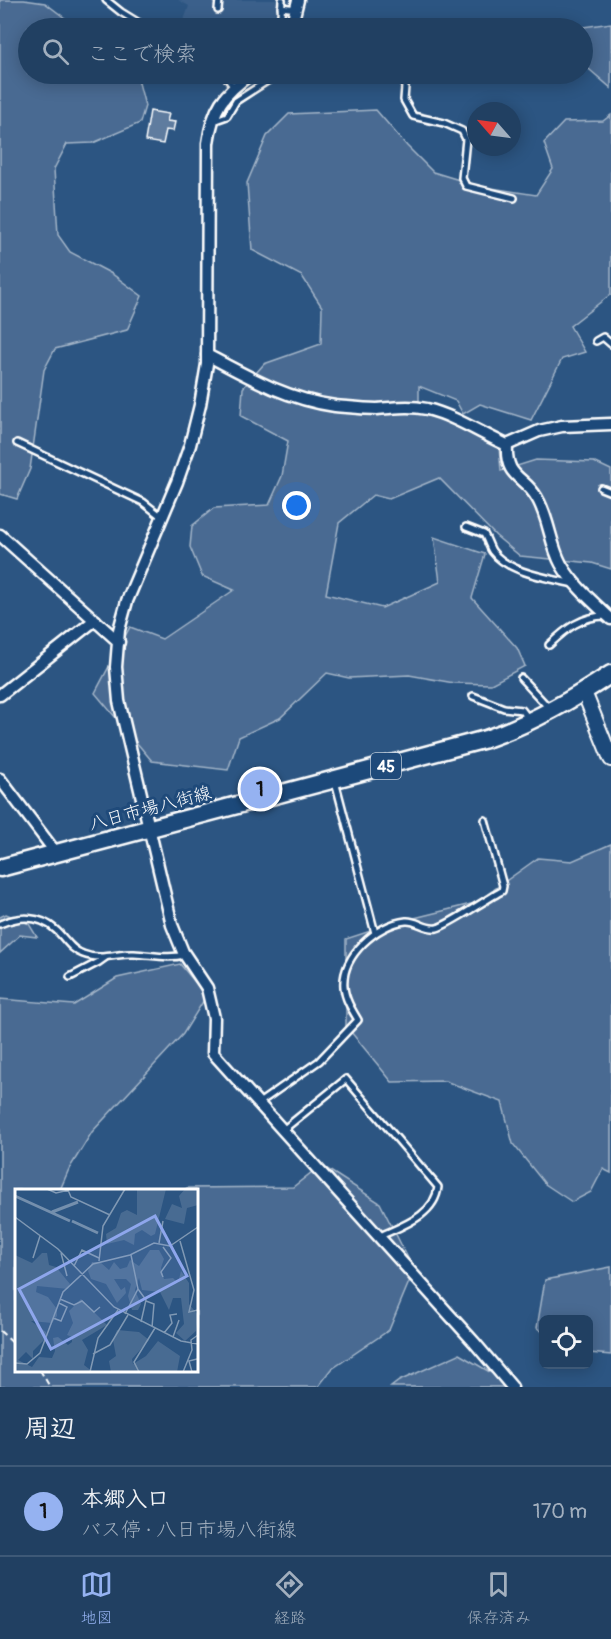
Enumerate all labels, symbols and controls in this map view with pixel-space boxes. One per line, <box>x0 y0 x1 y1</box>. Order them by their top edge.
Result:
search box <box>18 18 593 84</box>
icon: search <box>39 35 72 68</box>
text: ここで検索 <box>87 40 197 68</box>
north arrow <box>467 102 521 156</box>
your location <box>282 491 311 520</box>
road number: 45 <box>371 753 401 779</box>
pin: 1 <box>240 766 280 812</box>
street label: 八日市場八街線 <box>86 781 214 836</box>
inset map <box>15 1189 198 1372</box>
map controls <box>539 1315 593 1369</box>
button: locate <box>539 1315 593 1369</box>
text: 周辺 <box>24 1413 76 1445</box>
text: 本郷入口 <box>81 1485 169 1513</box>
text: 1 <box>40 1499 47 1524</box>
text: 170 m <box>533 1499 587 1524</box>
text: バス停 · 八日市場八街線 <box>81 1517 296 1542</box>
tab: 地図 <box>80 1568 113 1628</box>
tab: 経路 <box>273 1568 306 1628</box>
tab: 保存済み <box>467 1568 531 1628</box>

